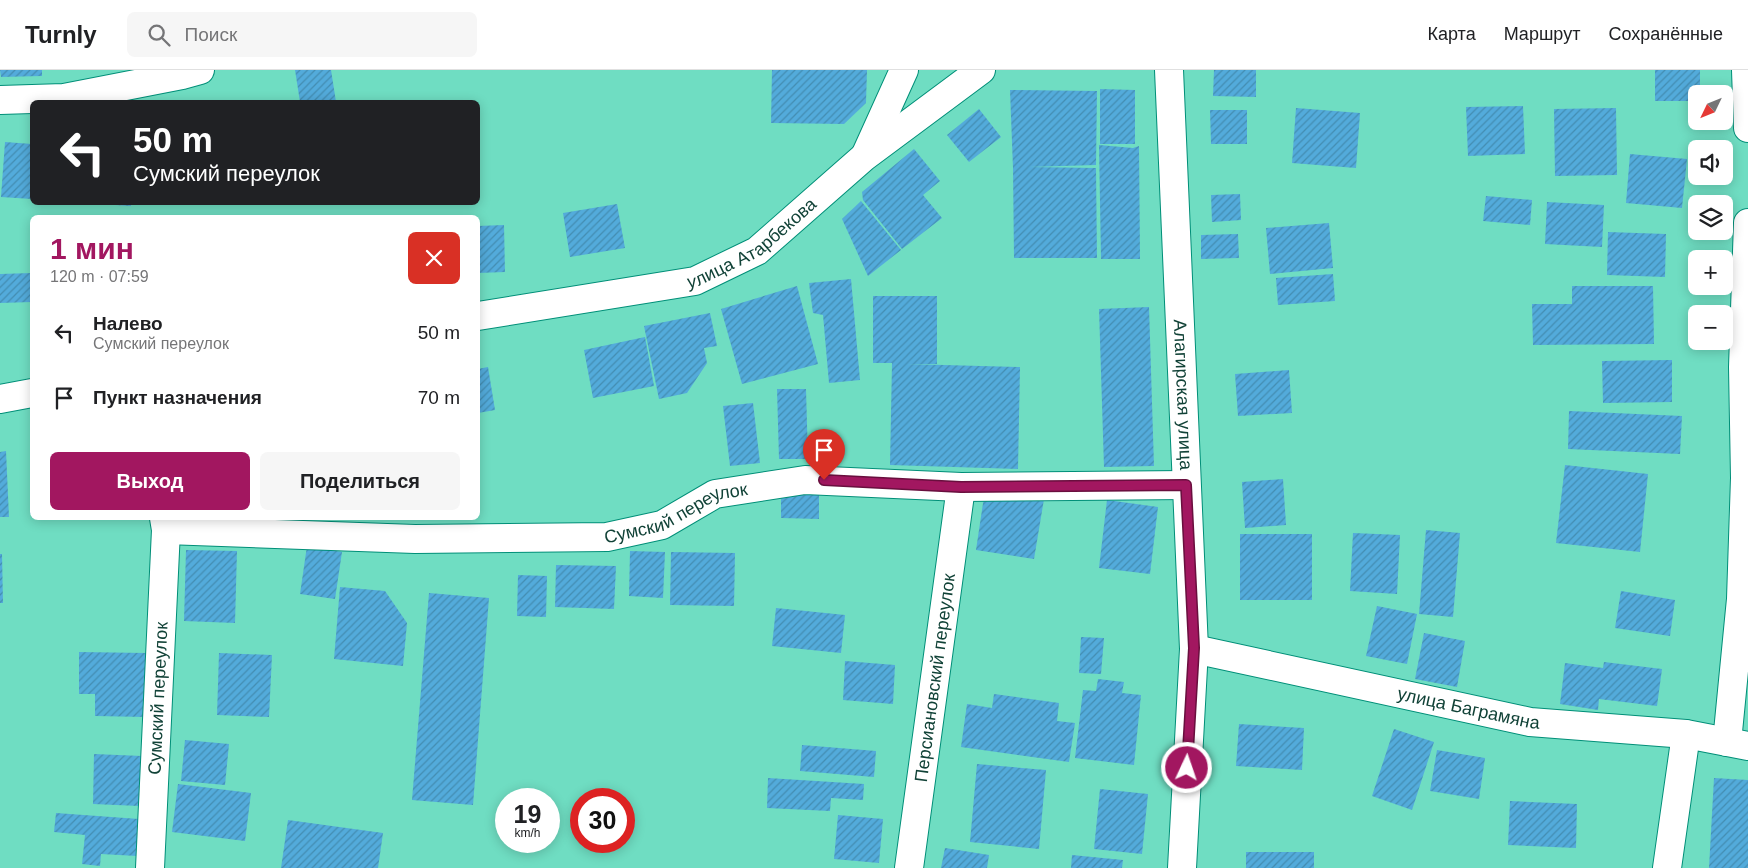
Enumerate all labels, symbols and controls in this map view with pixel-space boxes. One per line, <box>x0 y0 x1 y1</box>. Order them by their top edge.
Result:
search box <box>127 12 477 57</box>
text: Turnly <box>25 21 97 48</box>
icon: search <box>145 21 173 49</box>
text: Поиск <box>185 24 237 45</box>
text: Карта <box>1428 24 1476 44</box>
text: Маршрут <box>1504 24 1580 44</box>
text: Сохранённые <box>1608 24 1723 44</box>
north arrow <box>1688 85 1732 130</box>
map controls <box>1688 85 1733 350</box>
icon: left <box>50 120 115 185</box>
text: 50 m <box>133 120 213 159</box>
button: sound <box>1688 140 1733 185</box>
text: Сумский переулок <box>133 161 320 186</box>
street label: улица Атарбекова <box>686 193 821 292</box>
button: layers <box>1688 195 1733 240</box>
text: 1 мин <box>50 232 134 265</box>
button: close <box>408 232 460 284</box>
button: + <box>1688 250 1733 295</box>
text: 120 m · 07:59 <box>50 268 149 285</box>
button: − <box>1688 305 1733 350</box>
text: Налево <box>93 313 163 334</box>
icon: left <box>50 319 78 347</box>
street label: Алагирская улица <box>1170 319 1196 471</box>
text: 50 m <box>418 322 460 343</box>
text: Сумский переулок <box>93 335 229 352</box>
icon: arrive <box>50 384 78 412</box>
text: Пункт назначения <box>93 387 262 408</box>
text: 70 m <box>418 387 460 408</box>
pin <box>803 429 845 480</box>
icon: arrive <box>810 436 838 464</box>
button: Выход <box>50 452 250 510</box>
button: Поделиться <box>260 452 460 510</box>
street label: Сумский переулок <box>602 479 749 547</box>
street label: Персиановский переулок <box>911 572 959 783</box>
street label: Сумский переулок <box>144 621 172 775</box>
street label: улица Баграмяна <box>1396 683 1541 733</box>
position arrow <box>1160 741 1212 793</box>
speed limit sign: 30 <box>570 788 635 853</box>
text: 19 <box>514 800 541 828</box>
text: km/h <box>514 826 541 840</box>

